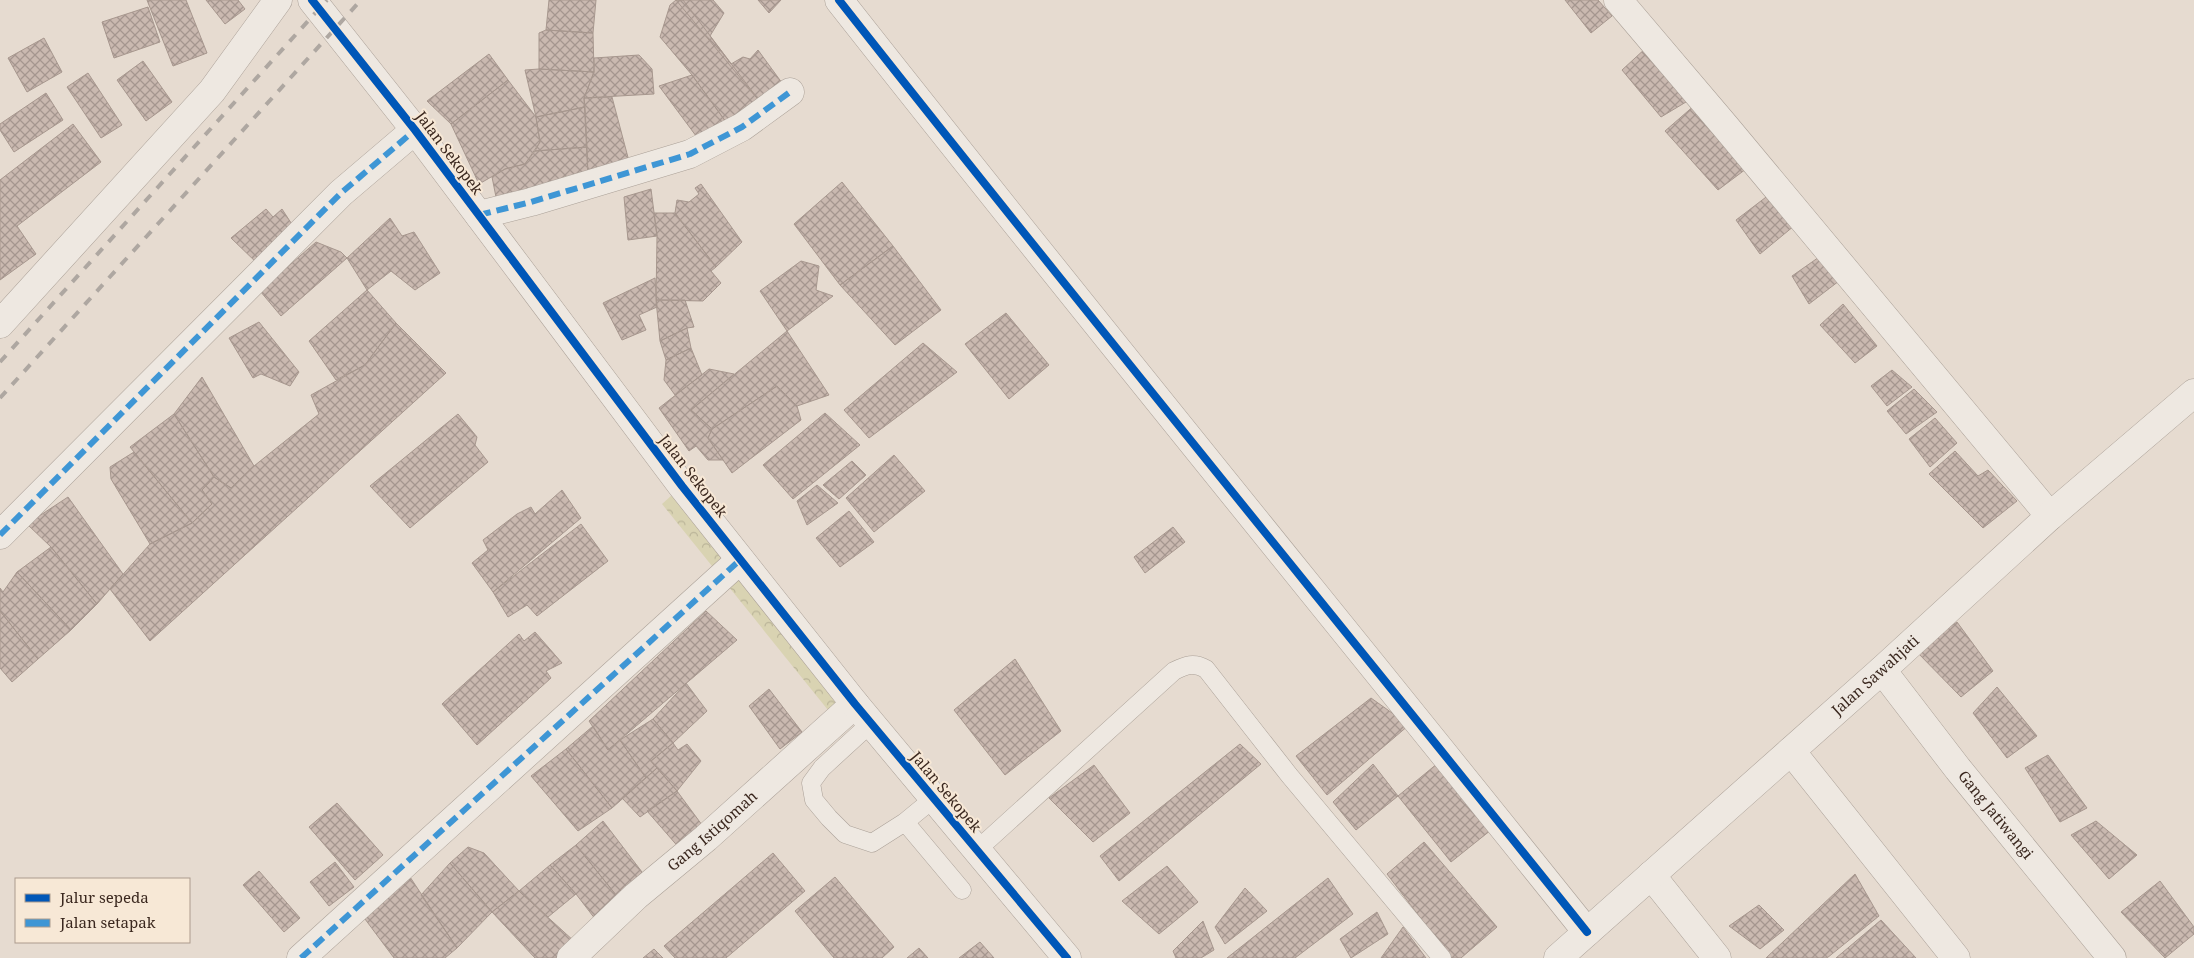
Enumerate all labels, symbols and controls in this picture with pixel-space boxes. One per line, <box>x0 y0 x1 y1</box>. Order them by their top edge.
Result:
street label: Jalan Sekopek <box>411 106 488 198</box>
street label: Jalan Sekopek <box>655 429 733 521</box>
street label: Jalan Sawahjati <box>1826 630 1923 720</box>
street label: Jalan Sekopek <box>906 746 987 836</box>
street label: Gang Jatiwangi <box>1954 766 2038 863</box>
street label: Gang Istiqomah <box>663 785 761 875</box>
legend <box>15 878 190 943</box>
text: Jalur sepeda <box>59 887 149 907</box>
text: Jalan setapak <box>59 912 156 932</box>

